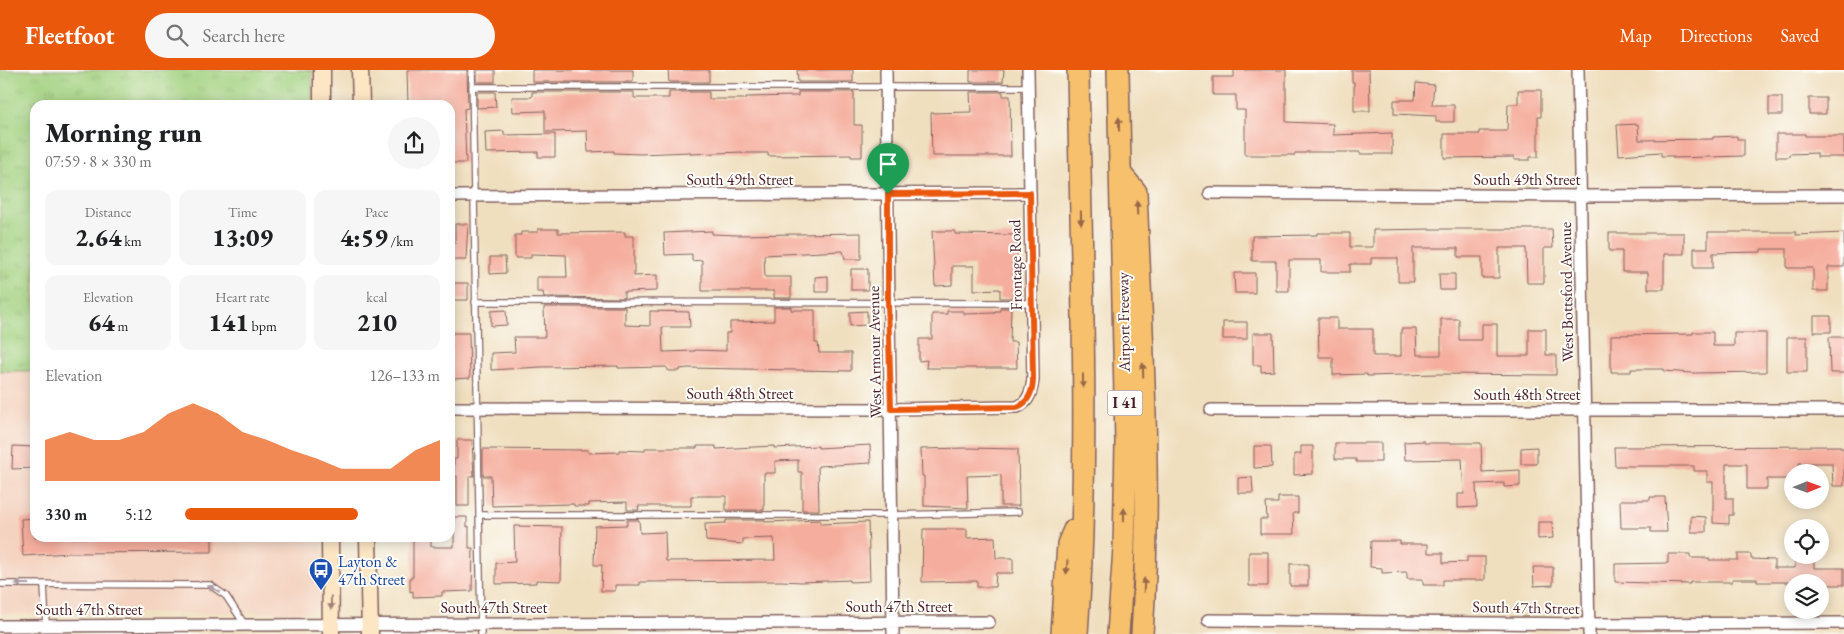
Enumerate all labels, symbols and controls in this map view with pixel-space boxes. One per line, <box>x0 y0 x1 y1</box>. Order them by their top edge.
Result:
search box <box>145 13 495 58</box>
text: Fleetfoot <box>25 20 115 51</box>
icon: search <box>163 21 191 49</box>
text: Search here <box>203 23 285 48</box>
text: Map <box>1620 24 1652 47</box>
text: Directions <box>1680 24 1752 47</box>
text: Saved <box>1780 24 1819 47</box>
text: Morning run <box>45 114 202 150</box>
one-way arrow <box>1115 116 1123 132</box>
button: share <box>388 117 440 169</box>
pin <box>867 143 909 194</box>
icon: arrive <box>874 150 902 178</box>
text: 07:59 · 8 × 330 m <box>45 151 152 172</box>
street label: South 49th Street <box>686 169 794 190</box>
street label: South 49th Street <box>1473 169 1581 190</box>
one-way arrow <box>1133 200 1141 216</box>
text: Distance <box>85 203 132 221</box>
text: Time <box>228 203 257 221</box>
text: Pace <box>365 203 389 221</box>
one-way arrow <box>1077 210 1085 226</box>
street label: Frontage Road <box>1004 218 1027 311</box>
text: 2.64 <box>75 221 121 253</box>
text: 13:09 <box>212 221 273 253</box>
text: 4:59 <box>340 221 388 253</box>
street label: West Bottsford Avenue <box>1555 222 1578 362</box>
text: km <box>121 232 142 250</box>
text: /km <box>388 232 414 250</box>
street label: Airport Freeway <box>1112 271 1135 373</box>
street label: West Armour Avenue <box>863 286 886 418</box>
text: Elevation <box>83 288 133 306</box>
text: Heart rate <box>215 288 270 306</box>
text: kcal <box>366 288 387 306</box>
text: 64 <box>88 306 115 338</box>
text: 141 <box>208 306 249 338</box>
text: 210 <box>357 306 397 338</box>
text: m <box>115 317 129 335</box>
text: bpm <box>249 317 277 335</box>
one-way arrow <box>1139 362 1147 378</box>
text: Elevation <box>45 365 103 386</box>
text: 126–133 m <box>369 365 440 386</box>
one-way arrow <box>1079 373 1087 389</box>
street label: South 48th Street <box>686 383 794 404</box>
street label: South 48th Street <box>1473 384 1581 405</box>
road number: I 41 <box>1108 390 1142 416</box>
north arrow <box>1784 464 1829 509</box>
map controls <box>1784 464 1829 619</box>
text: 330 m <box>45 504 87 525</box>
text: 5:12 <box>125 504 152 525</box>
one-way arrow <box>1121 507 1129 523</box>
button: locate <box>1784 519 1829 564</box>
place label: Layton & 47th Street <box>338 551 405 590</box>
bus stop icon: Layton & 47th Street <box>308 557 334 591</box>
one-way arrow <box>1062 559 1070 575</box>
button: layers <box>1784 574 1829 619</box>
one-way arrow <box>1140 577 1148 593</box>
one-way arrow <box>14 580 30 588</box>
one-way arrow <box>207 585 221 593</box>
one-way arrow <box>327 595 335 611</box>
street label: South 47th Street <box>845 596 953 617</box>
street label: South 47th Street <box>1472 596 1580 619</box>
street label: South 47th Street <box>440 597 548 618</box>
street label: South 47th Street <box>35 599 143 620</box>

